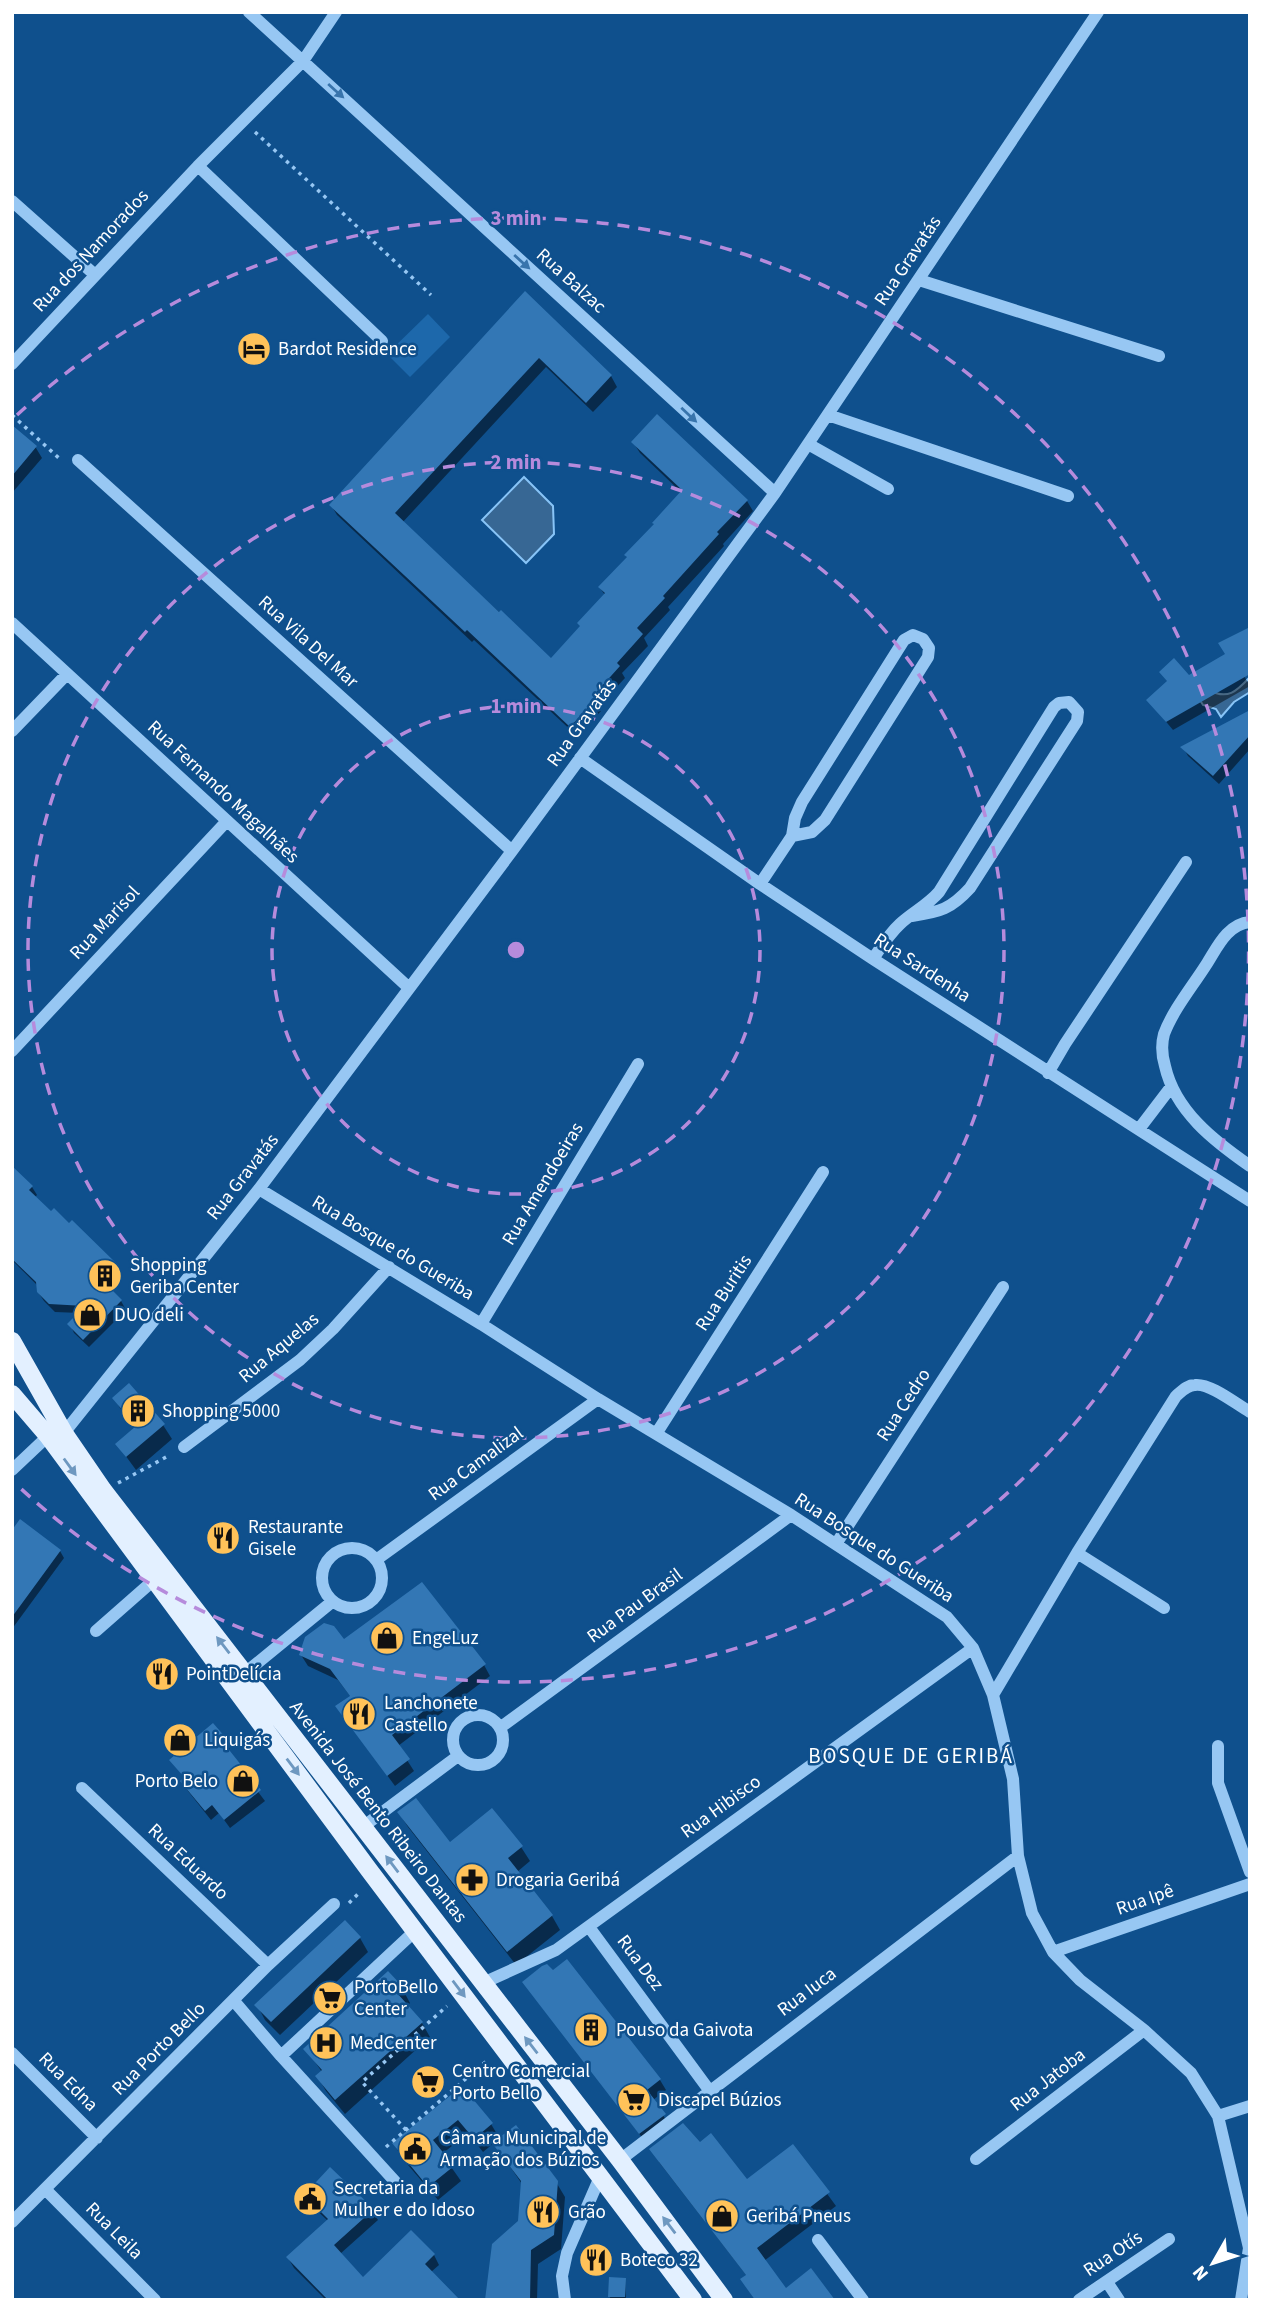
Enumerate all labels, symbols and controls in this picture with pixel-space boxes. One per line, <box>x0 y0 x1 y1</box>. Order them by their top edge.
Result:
one-way arrow <box>327 83 344 99</box>
street label: Rua dos Namorados <box>27 183 155 319</box>
text: 3 min <box>490 203 542 233</box>
street label: Rua Gravatás <box>868 211 948 311</box>
street label: Rua Balzac <box>530 242 612 320</box>
one-way arrow <box>513 253 530 269</box>
hotel icon: Bardot Residence <box>235 330 273 368</box>
place label: Bardot Residence <box>278 336 417 363</box>
one-way arrow <box>680 407 698 423</box>
text: 2 min <box>490 447 542 477</box>
street label: Rua Vila Del Mar <box>252 589 364 695</box>
street label: Rua Gravatás <box>541 673 623 773</box>
text: 1 min <box>490 691 542 721</box>
street label: Rua Fernando Magalhães <box>141 714 305 870</box>
street label: Rua Marisol <box>64 880 146 966</box>
street label: Rua Sardenha <box>868 926 976 1010</box>
centre of rings <box>504 938 528 962</box>
street label: Rua Amendoeiras <box>496 1117 590 1251</box>
street label: Rua Gravatás <box>201 1128 285 1226</box>
street label: Rua Bosque do Gueriba <box>307 1189 479 1307</box>
street label: Rua Buritis <box>689 1249 759 1337</box>
place label: Shopping Geriba Center <box>130 1252 239 1301</box>
building icon: Shopping Geriba Center <box>86 1257 124 1295</box>
shop icon: DUO deli <box>71 1296 109 1334</box>
place label: DUO deli <box>114 1302 184 1329</box>
street label: Rua Aquelas <box>233 1306 325 1390</box>
street label: Rua Cedro <box>870 1363 938 1447</box>
building icon: Shopping 5000 <box>119 1392 157 1430</box>
place label: Shopping 5000 <box>162 1398 280 1425</box>
street label: Rua Camalizal <box>423 1420 529 1508</box>
one-way arrow <box>63 1458 77 1476</box>
street label: Rua Bosque do Gueriba <box>789 1486 959 1610</box>
place label: Restaurante Gisele <box>248 1514 343 1563</box>
restaurant icon: Restaurante Gisele <box>204 1519 242 1557</box>
street label: Rua Pau Brasil <box>582 1562 689 1650</box>
shop icon: EngeLuz <box>368 1619 406 1657</box>
place label: EngeLuz <box>412 1625 479 1652</box>
one-way arrow <box>217 1636 231 1654</box>
restaurant icon: PointDelícia <box>143 1655 181 1693</box>
place label: PointDelícia <box>186 1661 282 1688</box>
place label: Lanchonete Castello <box>384 1690 478 1739</box>
street label: Avenida José Bento Ribeiro Dantas <box>283 1695 473 1929</box>
restaurant icon: Lanchonete Castello <box>340 1695 378 1733</box>
shop icon: Liquigás <box>161 1721 199 1759</box>
place label: Liquigás <box>204 1727 270 1754</box>
district label: BOSQUE DE GERIBÁ <box>808 1741 1014 1771</box>
one-way arrow <box>286 1758 300 1776</box>
shop icon: Porto Belo <box>224 1762 262 1800</box>
place label: Porto Belo <box>135 1768 218 1795</box>
street label: Rua Hibisco <box>675 1769 767 1845</box>
street label: Rua Eduardo <box>141 1817 235 1907</box>
one-way arrow <box>386 1855 400 1873</box>
pharmacy icon: Drogaria Geribá <box>453 1861 491 1899</box>
place label: Drogaria Geribá <box>496 1867 620 1894</box>
street label: Rua Ipê <box>1112 1878 1178 1922</box>
street label: Rua Dez <box>610 1929 670 1997</box>
street label: Rua Iuca <box>772 1961 842 2023</box>
place label: PortoBello Center <box>354 1974 438 2023</box>
supermarket icon: PortoBello Center <box>311 1979 349 2017</box>
one-way arrow <box>451 1980 465 1998</box>
street label: Rua Porto Bello <box>106 1996 212 2102</box>
building icon: Pouso da Gaivota <box>572 2011 610 2049</box>
place label: Pouso da Gaivota <box>616 2017 753 2044</box>
hospital icon: MedCenter <box>307 2024 345 2062</box>
place label: MedCenter <box>350 2030 437 2057</box>
one-way arrow <box>523 2036 538 2054</box>
street label: Rua Jatoba <box>1005 2042 1091 2118</box>
street label: Rua Edna <box>32 2046 104 2118</box>
place label: Centro Comercial Porto Bello <box>452 2058 590 2107</box>
supermarket icon: Centro Comercial Porto Bello <box>409 2063 447 2101</box>
supermarket icon: Discapel Búzios <box>615 2081 653 2119</box>
place label: Discapel Búzios <box>658 2087 781 2114</box>
place label: Câmara Municipal de Armação dos Búzios <box>440 2125 606 2174</box>
public building icon: Câmara Municipal de Armação dos Búzios <box>396 2130 434 2168</box>
place label: Secretaria da Mulher e do Idoso <box>334 2175 475 2224</box>
public building icon: Secretaria da Mulher e do Idoso <box>291 2180 329 2218</box>
restaurant icon: Grão <box>524 2193 562 2231</box>
street label: Rua Leila <box>79 2196 149 2266</box>
shop icon: Geribá Pneus <box>703 2197 741 2235</box>
place label: Grão <box>568 2199 606 2226</box>
place label: Geribá Pneus <box>746 2203 851 2230</box>
one-way arrow <box>662 2216 676 2234</box>
street label: Rua Otís <box>1078 2224 1148 2284</box>
north arrow <box>1178 2228 1248 2298</box>
restaurant icon: Boteco 32 <box>577 2241 615 2279</box>
place label: Boteco 32 <box>620 2247 698 2274</box>
text: N <box>1186 2259 1215 2286</box>

